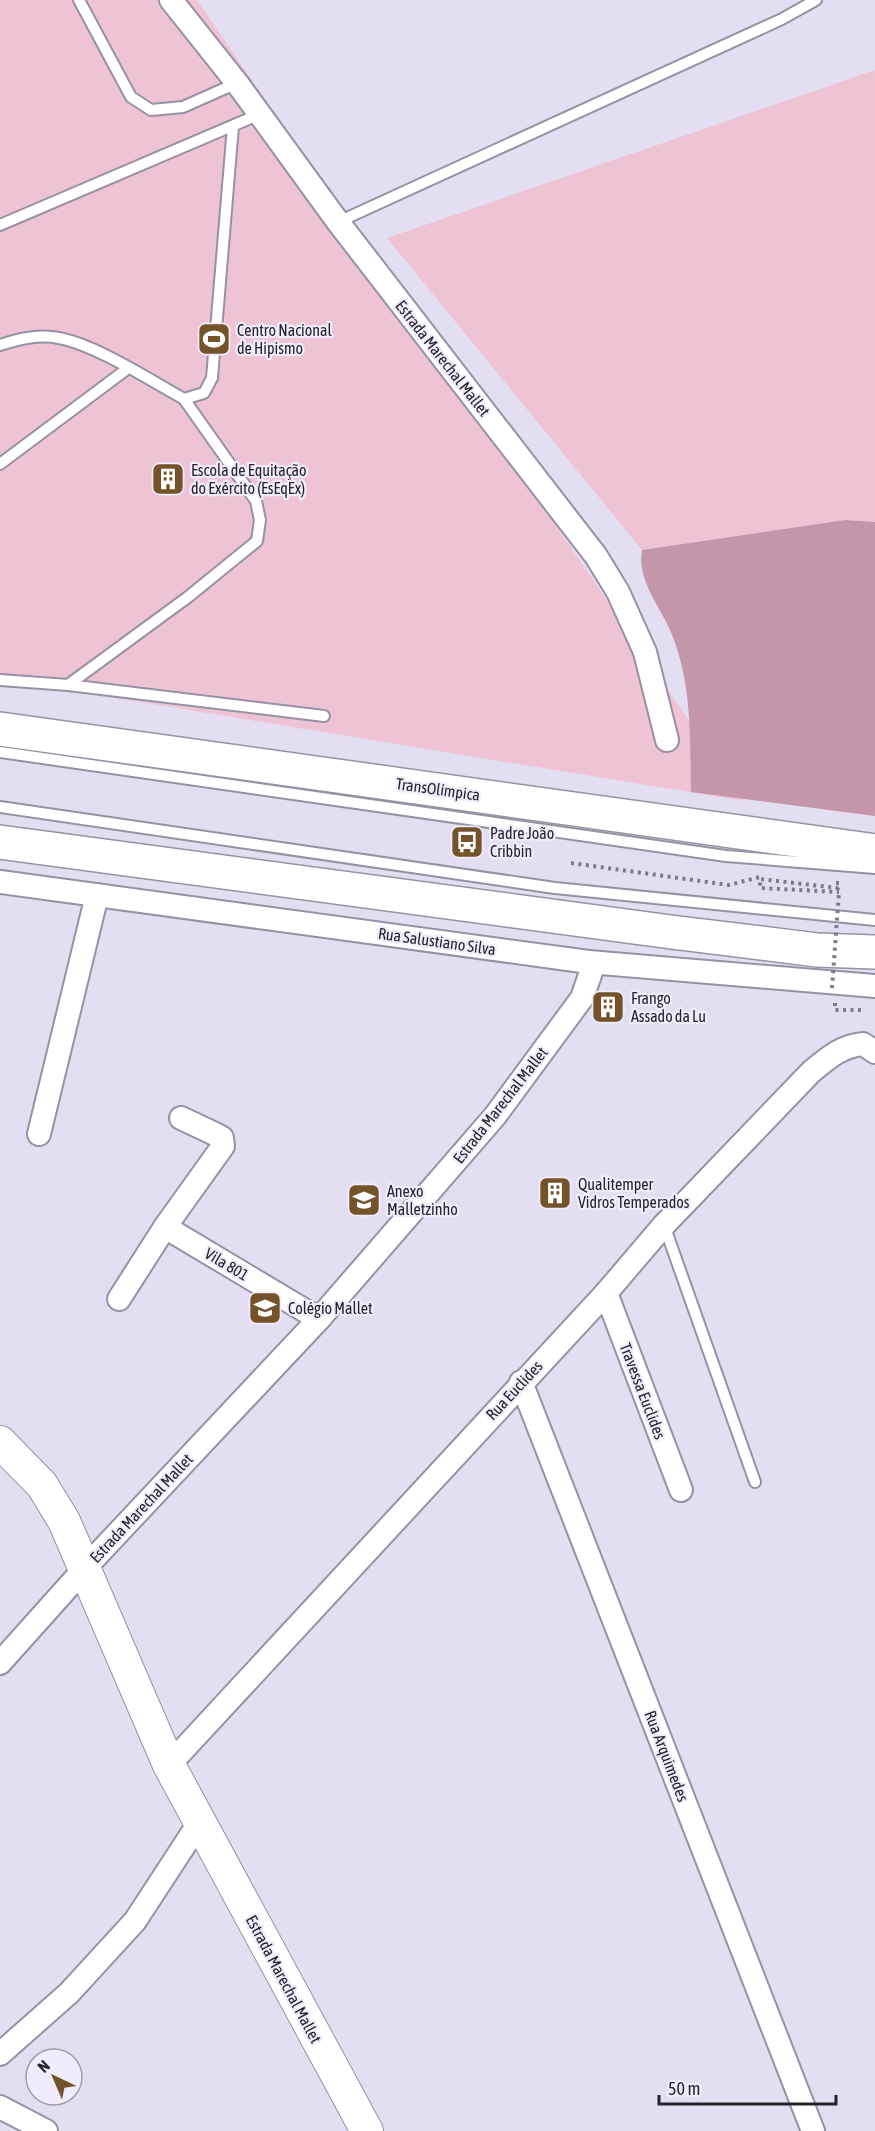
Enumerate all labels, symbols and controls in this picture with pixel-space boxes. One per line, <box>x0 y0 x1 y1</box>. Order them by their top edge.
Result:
street label: Estrada Marechal Mallet <box>392 296 494 420</box>
sports icon: Centro Nacional de Hipismo <box>196 321 232 357</box>
place label: Centro Nacional de Hipismo <box>237 321 332 358</box>
building icon: Escola de Equitação do Exército (EsEqEx) <box>150 461 186 497</box>
place label: Escola de Equitação do Exército (EsEqEx) <box>191 461 307 498</box>
street label: TransOlímpica <box>395 774 481 805</box>
bus stop icon: Padre João Cribbin <box>449 824 485 860</box>
place label: Padre João Cribbin <box>490 824 554 860</box>
street label: Rua Salustiano Silva <box>377 924 497 958</box>
building icon: Frango Assado da Lu <box>590 989 626 1025</box>
place label: Frango Assado da Lu <box>631 989 706 1025</box>
street label: Estrada Marechal Mallet <box>449 1043 551 1167</box>
building icon: Qualitemper Vidros Temperados <box>537 1175 573 1211</box>
place label: Qualitemper Vidros Temperados <box>578 1175 690 1212</box>
school or university icon: Anexo Malletzinho <box>346 1182 382 1218</box>
place label: Anexo Malletzinho <box>387 1182 458 1218</box>
street label: Vila 801 <box>202 1244 252 1284</box>
school or university icon: Colégio Mallet <box>247 1290 283 1326</box>
place label: Colégio Mallet <box>288 1299 373 1318</box>
street label: Travessa Euclides <box>616 1340 670 1442</box>
street label: Rua Euclides <box>482 1356 546 1423</box>
street label: Estrada Marechal Mallet <box>86 1450 196 1566</box>
street label: Rua Arquimedes <box>640 1708 693 1805</box>
street label: Estrada Marechal Mallet <box>243 1912 325 2046</box>
north arrow <box>24 2047 84 2107</box>
text: N <box>34 2056 53 2076</box>
scale bar <box>659 2068 836 2106</box>
text: 50 m <box>668 2078 700 2099</box>

